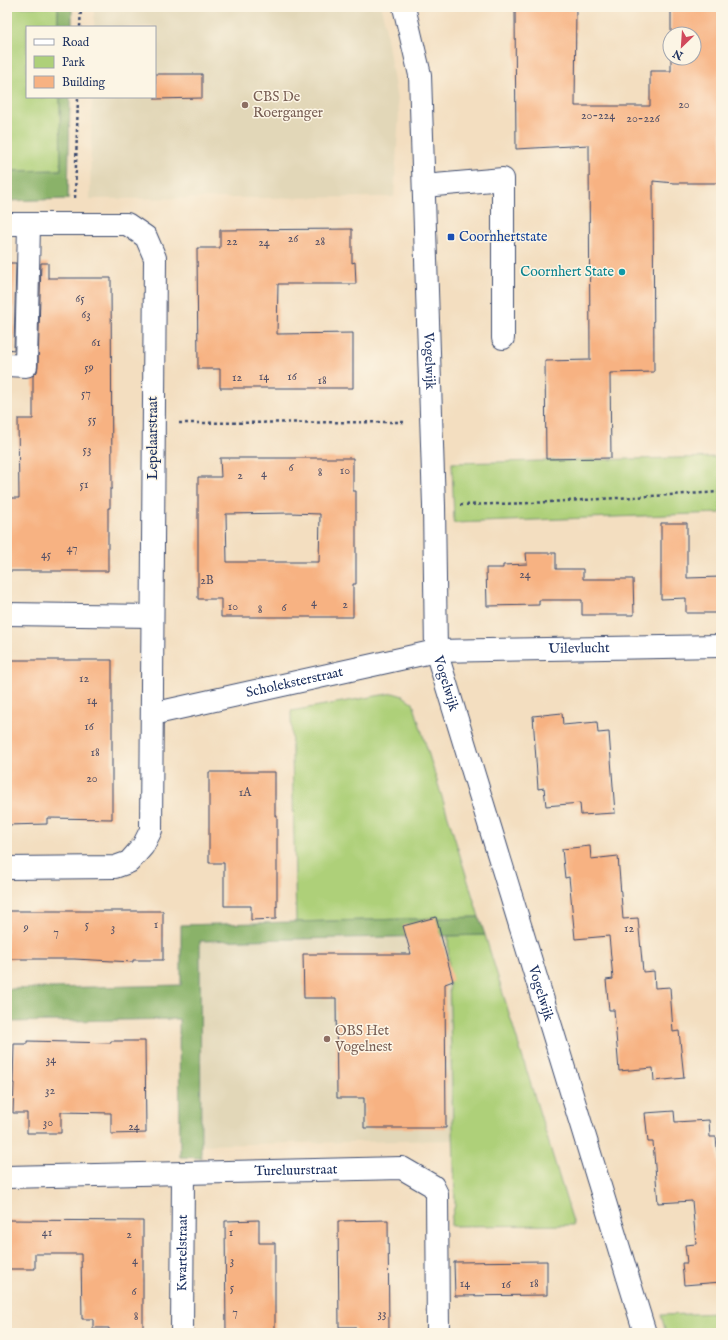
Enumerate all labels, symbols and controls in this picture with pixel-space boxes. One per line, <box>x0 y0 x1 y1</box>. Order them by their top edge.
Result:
legend <box>26 26 156 98</box>
north arrow <box>662 26 702 66</box>
text: Road <box>62 35 90 50</box>
text: N <box>670 46 686 63</box>
text: Park <box>62 55 85 70</box>
text: Building <box>62 75 106 90</box>
place label: CBS De Roerganger <box>253 88 323 122</box>
house number: 20 <box>678 97 690 112</box>
marker: CBS De Roerganger <box>240 100 250 110</box>
house number: 20-224 <box>581 108 615 123</box>
house number: 20-226 <box>626 111 661 126</box>
place label: Coornhertstate <box>459 228 548 246</box>
house number: 26 <box>288 231 299 246</box>
marker: Coornhertstate <box>446 232 456 242</box>
house number: 22 <box>226 234 238 249</box>
house number: 28 <box>315 234 325 249</box>
house number: 24 <box>258 235 270 250</box>
place label: Coornhert State <box>520 263 615 281</box>
marker: Coornhert State <box>617 267 627 277</box>
house number: 65 <box>75 291 85 306</box>
house number: 63 <box>81 307 91 322</box>
street label: Vogelwijk <box>419 331 439 390</box>
house number: 61 <box>91 335 101 350</box>
house number: 59 <box>84 360 94 375</box>
house number: 14 <box>259 369 269 384</box>
house number: 16 <box>287 369 298 384</box>
house number: 12 <box>232 370 242 385</box>
house number: 18 <box>317 373 327 388</box>
house number: 57 <box>81 386 91 401</box>
street label: Lepelaarstraat <box>144 396 162 480</box>
house number: 55 <box>88 412 97 427</box>
house number: 53 <box>83 442 91 457</box>
house number: 6 <box>288 460 294 475</box>
house number: 10 <box>340 463 350 478</box>
house number: 8 <box>318 465 323 480</box>
house number: 4 <box>261 466 267 481</box>
house number: 2 <box>237 468 243 483</box>
house number: 51 <box>80 477 88 492</box>
house number: 47 <box>66 541 78 556</box>
house number: 45 <box>41 547 52 562</box>
house number: 24 <box>519 567 531 582</box>
house number: 2B <box>200 573 214 588</box>
house number: 4 <box>311 595 317 610</box>
house number: 2 <box>342 597 348 612</box>
house number: 10 <box>228 599 238 614</box>
house number: 6 <box>281 600 287 615</box>
house number: 8 <box>258 602 263 617</box>
street label: Uilevlucht <box>548 639 610 658</box>
street label: Vogelwijk <box>429 652 463 714</box>
street label: Scholeksterstraat <box>244 663 345 702</box>
house number: 12 <box>79 671 89 686</box>
house number: 14 <box>87 693 97 708</box>
house number: 16 <box>84 719 95 734</box>
house number: 18 <box>90 745 100 760</box>
house number: 20 <box>86 771 98 786</box>
house number: 1A <box>239 785 252 800</box>
house number: 5 <box>85 917 90 932</box>
house number: 1 <box>154 917 158 932</box>
house number: 9 <box>22 920 29 935</box>
house number: 3 <box>111 920 115 935</box>
house number: 12 <box>624 921 634 936</box>
house number: 7 <box>53 925 59 940</box>
street label: Vogelwijk <box>524 962 558 1024</box>
place label: OBS Het Vogelnest <box>334 1022 393 1056</box>
marker: OBS Het Vogelnest <box>322 1034 332 1044</box>
house number: 34 <box>46 1052 56 1067</box>
house number: 32 <box>45 1083 55 1098</box>
house number: 30 <box>43 1115 53 1130</box>
house number: 24 <box>128 1119 140 1134</box>
street label: Tureluurstraat <box>254 1160 338 1180</box>
street label: Kwartelstraat <box>173 1214 192 1292</box>
house number: 41 <box>42 1225 52 1240</box>
house number: 1 <box>229 1225 233 1240</box>
house number: 2 <box>126 1227 132 1242</box>
house number: 4 <box>132 1253 138 1268</box>
house number: 3 <box>230 1253 234 1268</box>
house number: 14 <box>460 1276 470 1291</box>
house number: 18 <box>529 1276 539 1291</box>
house number: 16 <box>501 1277 512 1292</box>
house number: 5 <box>230 1280 235 1295</box>
house number: 6 <box>131 1284 137 1299</box>
house number: 7 <box>232 1305 238 1320</box>
house number: 33 <box>378 1306 386 1321</box>
house number: 8 <box>134 1309 139 1324</box>

